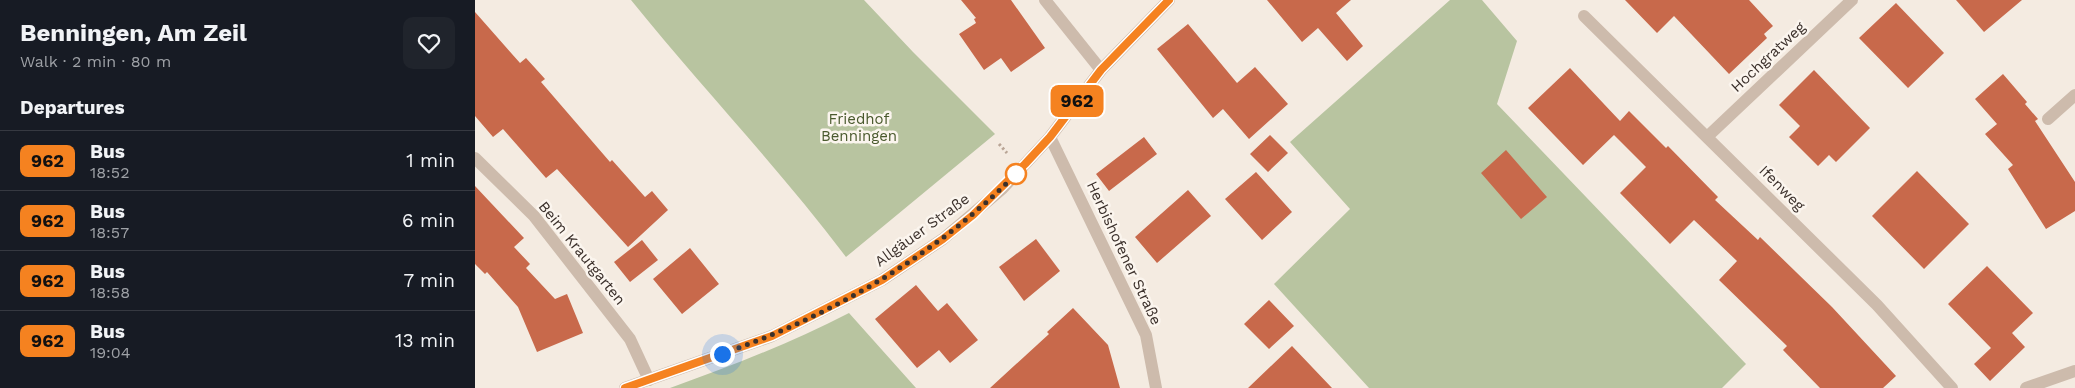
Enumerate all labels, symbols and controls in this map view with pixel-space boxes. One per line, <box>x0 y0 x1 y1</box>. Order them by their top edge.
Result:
button: heart <box>403 17 455 69</box>
street label: Hochgratweg <box>1727 18 1809 96</box>
text: Benningen, Am Zeil <box>20 19 247 47</box>
text: Walk · 2 min · 80 m <box>20 52 171 71</box>
line badge: 962 <box>1048 85 1106 117</box>
text: 962 <box>1061 90 1093 111</box>
text: Departures <box>20 96 125 119</box>
park label: Friedhof Benningen <box>821 110 897 145</box>
text: Bus <box>90 140 125 163</box>
text: 1 min <box>406 149 455 172</box>
text: 962 <box>31 150 64 171</box>
street label: Ifenweg <box>1756 162 1808 214</box>
text: 18:52 <box>90 163 129 182</box>
unlabelled marker <box>1005 163 1027 185</box>
street label: Herbishofener Straße <box>1083 178 1165 328</box>
street label: Allgäuer Straße <box>871 190 973 270</box>
street label: Beim Krautgarten <box>535 198 629 308</box>
text: Bus <box>90 200 125 223</box>
text: 6 min <box>402 209 455 232</box>
text: 962 <box>31 210 64 231</box>
text: 18:57 <box>90 223 129 242</box>
text: Bus <box>90 260 125 283</box>
text: 7 min <box>404 269 455 292</box>
text: 962 <box>31 270 64 291</box>
text: 18:58 <box>90 283 130 302</box>
text: Bus <box>90 320 125 343</box>
text: 13 min <box>395 329 455 352</box>
text: 962 <box>31 330 64 351</box>
your location <box>710 342 735 367</box>
text: 19:04 <box>90 343 131 362</box>

